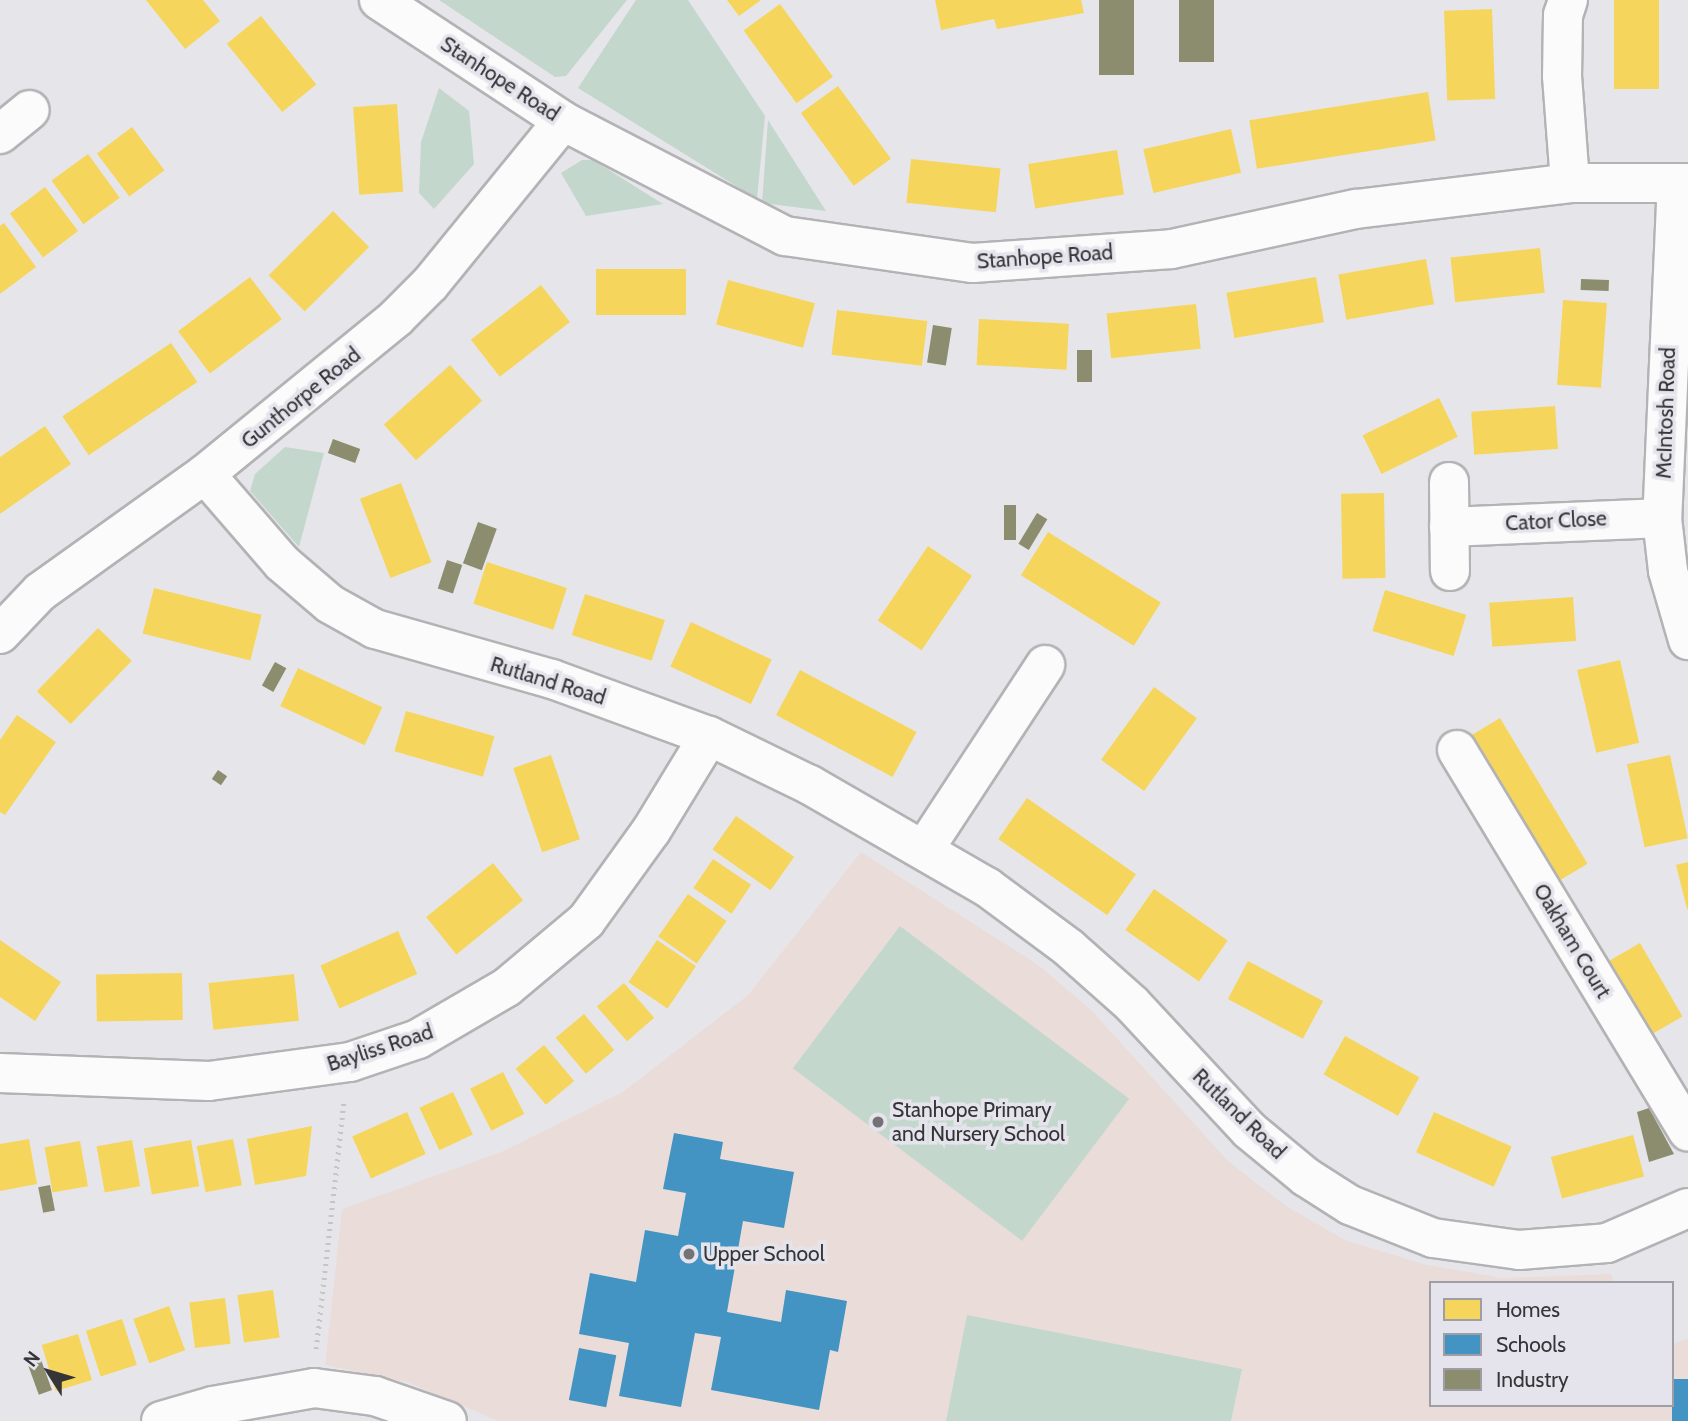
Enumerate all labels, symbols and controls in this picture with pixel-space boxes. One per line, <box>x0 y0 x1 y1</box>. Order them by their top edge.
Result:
street label: Stanhope Road <box>436 31 564 127</box>
street label: Stanhope Road <box>976 240 1114 274</box>
street label: Gunthorpe Road <box>236 342 366 454</box>
street label: McIntosh Road <box>1651 347 1681 479</box>
street label: Cator Close <box>1505 506 1607 536</box>
street label: Rutland Road <box>487 652 609 710</box>
street label: Oakham Court <box>1528 879 1616 1003</box>
street label: Bayliss Road <box>324 1019 436 1077</box>
street label: Rutland Road <box>1187 1064 1291 1164</box>
place label: Stanhope Primary and Nursery School <box>892 1097 1065 1147</box>
marker: Stanhope Primary and Nursery School <box>870 1114 886 1130</box>
place label: Upper School <box>703 1241 825 1267</box>
marker: Upper School <box>681 1246 697 1262</box>
legend <box>1429 1281 1674 1407</box>
text: Homes <box>1496 1297 1560 1322</box>
text: Schools <box>1496 1332 1566 1357</box>
north arrow <box>14 1337 84 1407</box>
text: N <box>19 1347 45 1371</box>
text: Industry <box>1496 1367 1569 1392</box>

